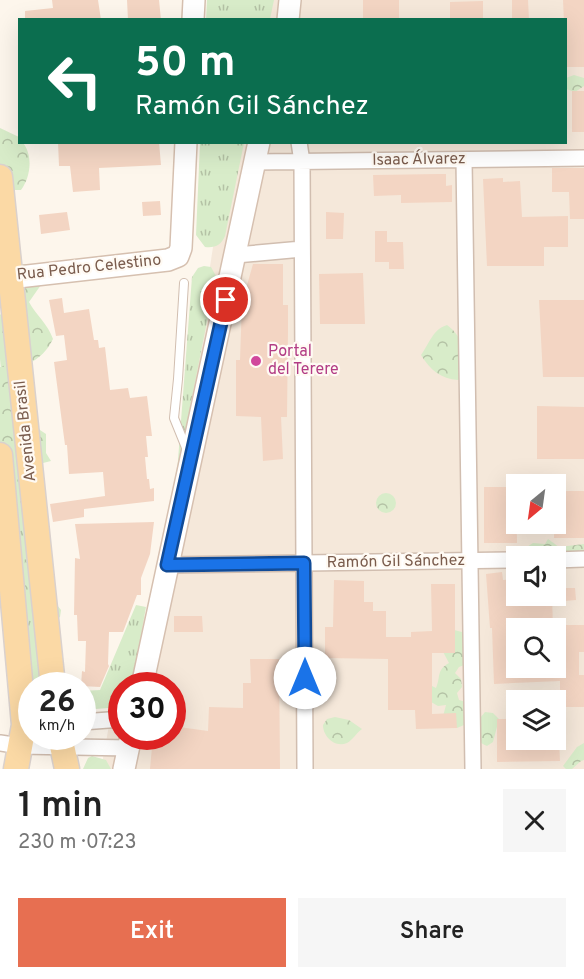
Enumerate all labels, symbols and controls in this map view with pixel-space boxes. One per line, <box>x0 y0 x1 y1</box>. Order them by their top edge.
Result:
text: 50 m <box>135 38 236 91</box>
icon: left <box>36 42 114 120</box>
text: Ramón Gil Sánchez <box>135 90 369 124</box>
street label: Isaac Álvarez <box>372 147 466 171</box>
street label: Rua Pedro Celestino <box>16 250 162 286</box>
pin <box>200 274 251 325</box>
icon: arrive <box>209 283 242 316</box>
place label: Portal del Terere <box>268 342 339 380</box>
marker: Portal del Terere <box>249 354 263 368</box>
street label: Avenida Brasil <box>11 379 41 483</box>
north arrow <box>506 474 566 534</box>
map controls <box>506 474 566 750</box>
button: sound <box>506 546 566 606</box>
street label: Ramón Gil Sánchez <box>327 551 465 573</box>
button: search <box>506 618 566 678</box>
position arrow <box>273 646 337 710</box>
speed limit sign: 30 <box>108 672 186 750</box>
text: 26 <box>39 685 75 722</box>
button: layers <box>506 690 566 750</box>
text: km/h <box>39 717 75 736</box>
text: 1 min <box>18 784 103 830</box>
button: close <box>503 789 566 852</box>
text: 230 m · 07:23 <box>18 830 137 856</box>
button: Exit <box>18 898 286 967</box>
button: Share <box>298 898 566 967</box>

